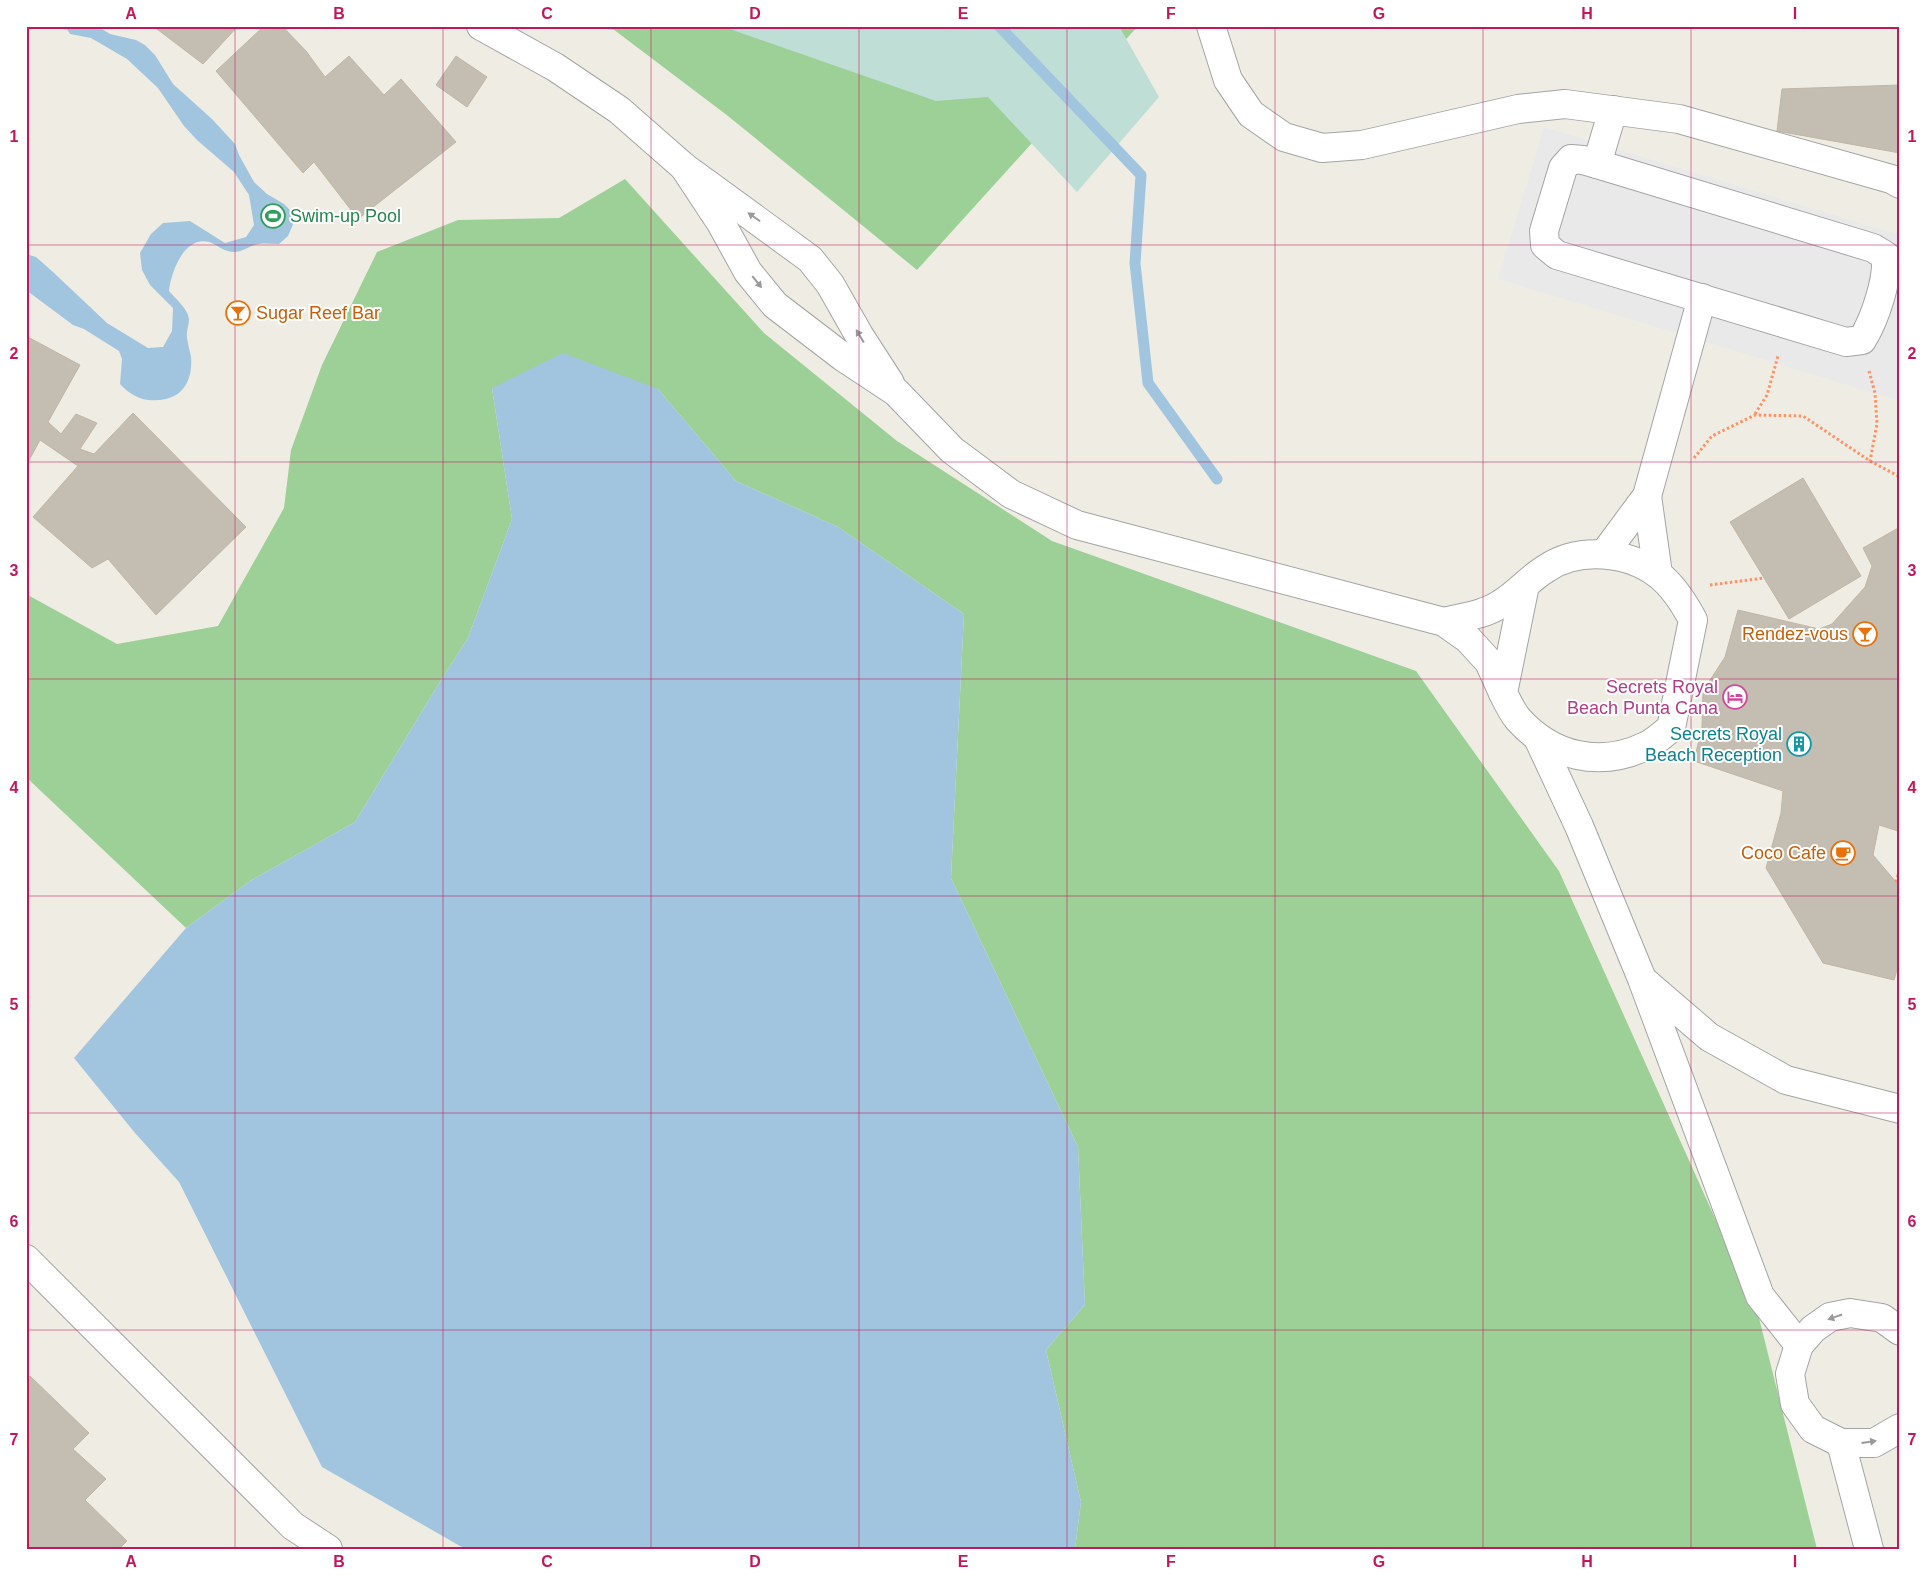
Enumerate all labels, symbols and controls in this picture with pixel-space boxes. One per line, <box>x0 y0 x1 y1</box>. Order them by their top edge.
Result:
text: A <box>125 5 137 22</box>
text: B <box>333 5 345 22</box>
text: C <box>541 5 553 22</box>
text: D <box>749 5 761 22</box>
text: E <box>958 5 969 22</box>
text: F <box>1166 5 1176 22</box>
text: G <box>1373 5 1385 22</box>
text: H <box>1581 5 1593 22</box>
text: I <box>1793 5 1797 22</box>
text: 1 <box>10 128 19 145</box>
text: 1 <box>1908 128 1917 145</box>
sports icon: Swim-up Pool <box>260 203 286 229</box>
place label: Swim-up Pool <box>290 206 401 226</box>
one-way arrow <box>747 213 761 222</box>
one-way arrow <box>751 275 762 288</box>
bar icon: Sugar Reef Bar <box>225 300 251 326</box>
place label: Sugar Reef Bar <box>256 303 380 323</box>
one-way arrow <box>856 330 865 343</box>
text: 2 <box>10 345 19 362</box>
text: 2 <box>1908 345 1917 362</box>
text: 3 <box>10 562 19 579</box>
text: 3 <box>1908 562 1917 579</box>
bar icon: Rendez-vous <box>1852 621 1878 647</box>
place label: Rendez-vous <box>1742 624 1848 644</box>
place label: Secrets Royal Beach Punta Cana <box>1567 677 1719 718</box>
hotel icon: Secrets Royal Beach Punta Cana <box>1722 684 1748 710</box>
place label: Secrets Royal Beach Reception <box>1645 724 1782 765</box>
building icon: Secrets Royal Beach Reception <box>1786 731 1812 757</box>
text: 4 <box>10 779 19 796</box>
text: 4 <box>1908 779 1917 796</box>
cafe icon: Coco Cafe <box>1830 840 1856 866</box>
place label: Coco Cafe <box>1741 843 1826 863</box>
text: 5 <box>10 996 19 1013</box>
text: 5 <box>1908 996 1917 1013</box>
text: 6 <box>10 1213 19 1230</box>
text: 6 <box>1908 1213 1917 1230</box>
one-way arrow <box>1827 1314 1842 1321</box>
text: 7 <box>10 1431 19 1448</box>
text: 7 <box>1908 1431 1917 1448</box>
one-way arrow <box>1862 1437 1878 1445</box>
text: A <box>125 1553 137 1570</box>
text: B <box>333 1553 345 1570</box>
text: C <box>541 1553 553 1570</box>
text: D <box>749 1553 761 1570</box>
text: E <box>958 1553 969 1570</box>
text: F <box>1166 1553 1176 1570</box>
text: G <box>1373 1553 1385 1570</box>
text: H <box>1581 1553 1593 1570</box>
text: I <box>1793 1553 1797 1570</box>

